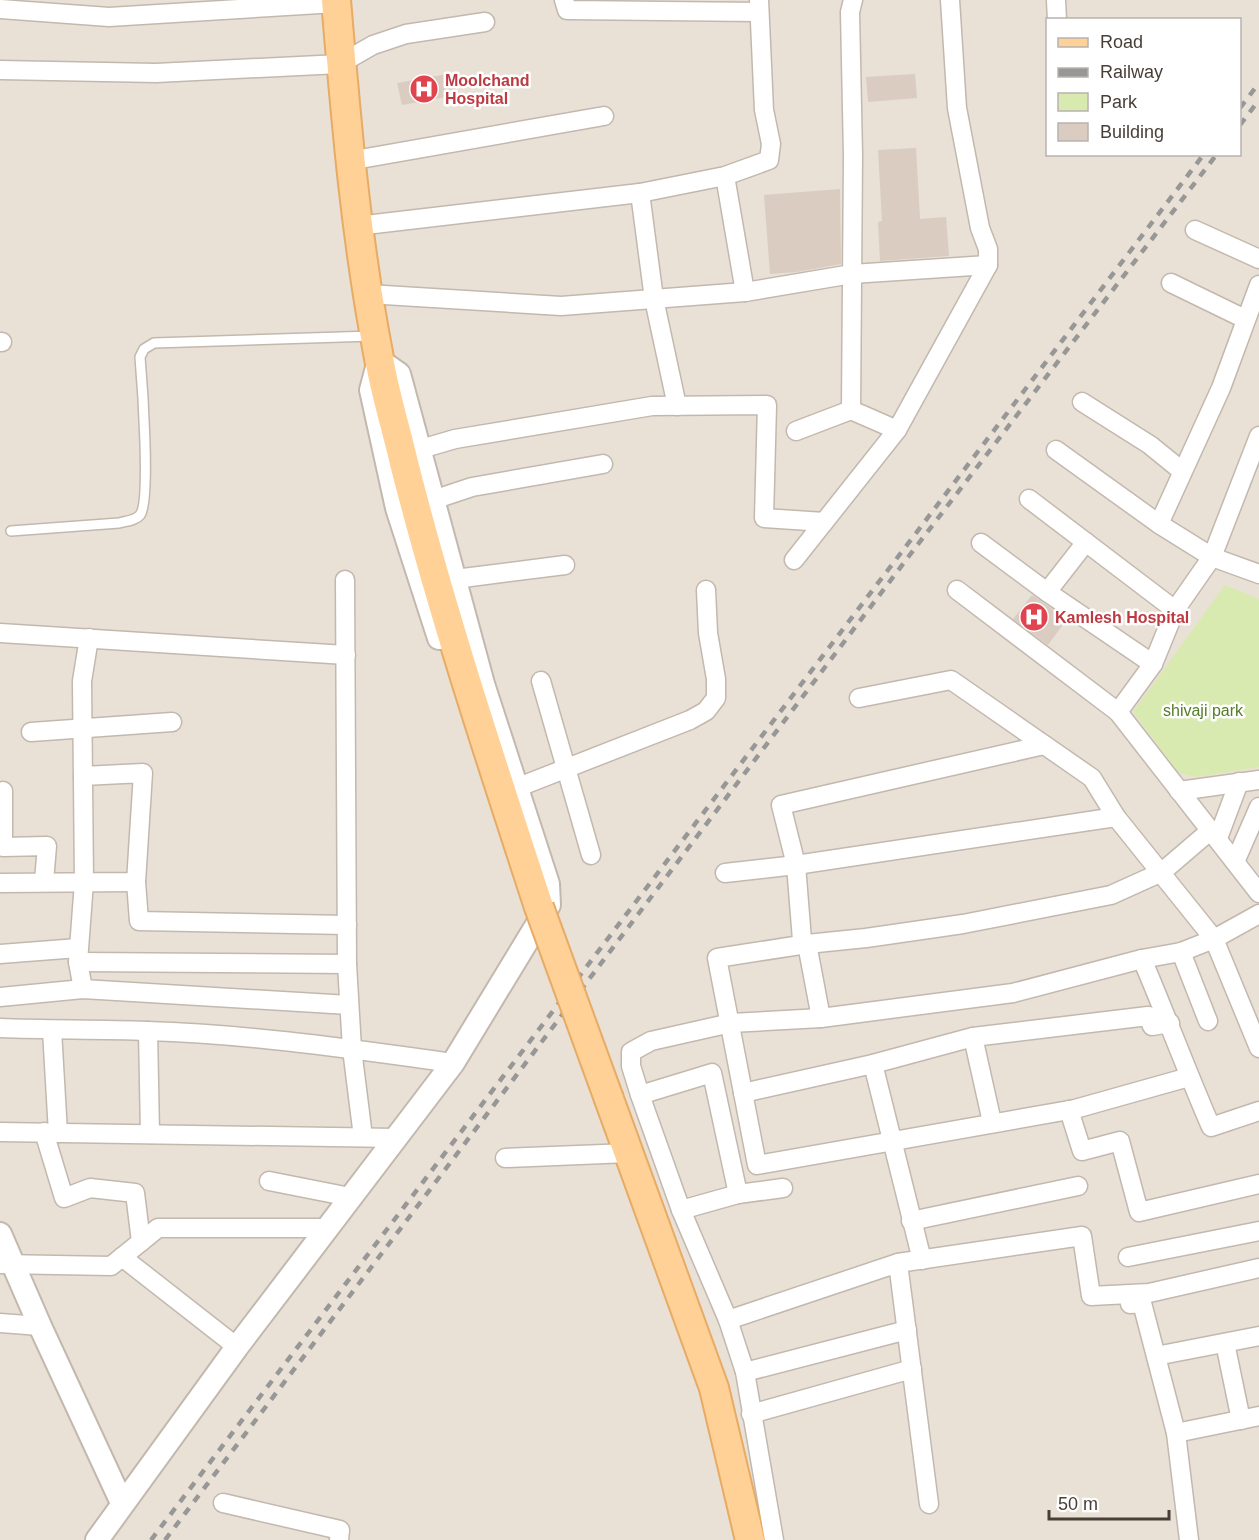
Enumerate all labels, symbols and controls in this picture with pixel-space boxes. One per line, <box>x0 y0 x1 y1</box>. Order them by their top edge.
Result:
legend <box>1046 18 1241 156</box>
text: Road <box>1100 32 1143 52</box>
text: Railway <box>1100 62 1163 82</box>
place label: Moolchand Hospital <box>445 72 529 107</box>
hospital icon: Moolchand Hospital <box>408 73 440 105</box>
text: Park <box>1100 92 1138 112</box>
text: Building <box>1100 122 1164 142</box>
hospital icon: Kamlesh Hospital <box>1018 601 1050 633</box>
place label: Kamlesh Hospital <box>1055 609 1189 626</box>
park label: shivaji park <box>1163 702 1244 719</box>
scale bar <box>1049 1483 1169 1521</box>
text: 50 m <box>1058 1494 1098 1514</box>

